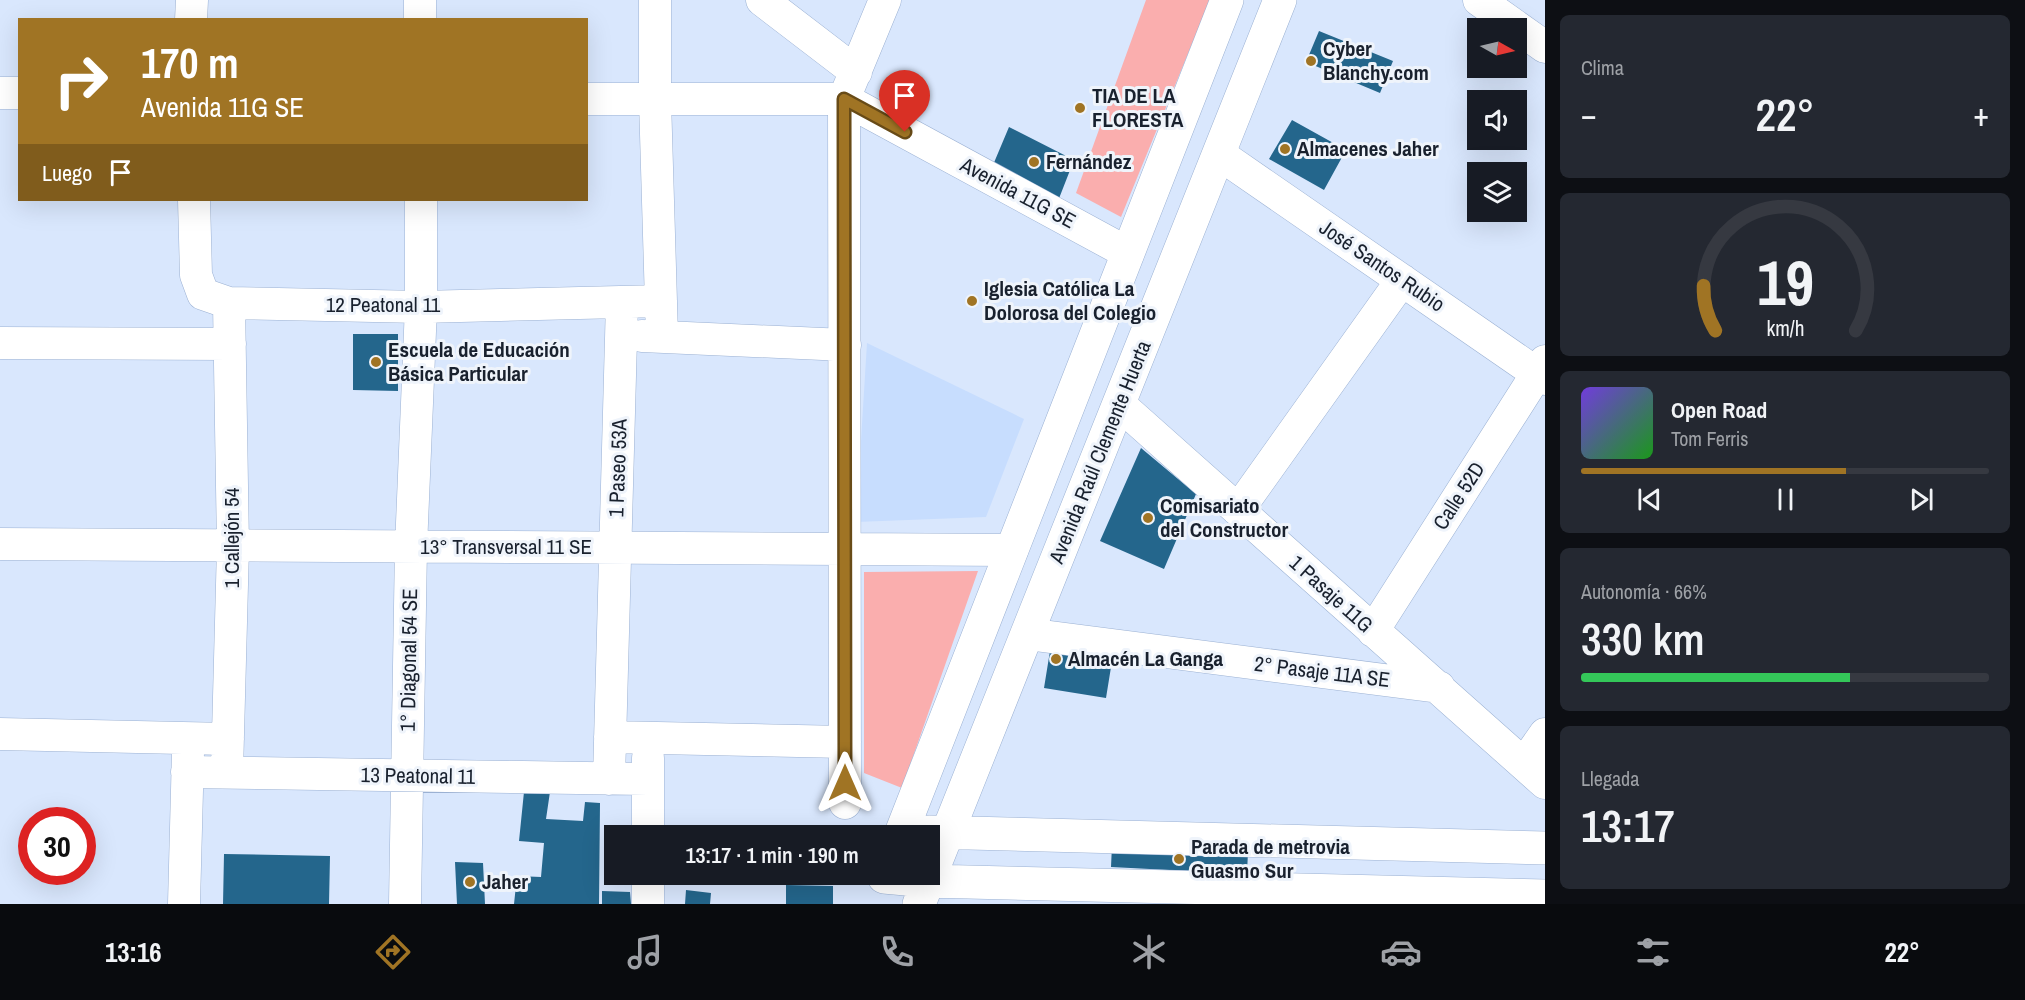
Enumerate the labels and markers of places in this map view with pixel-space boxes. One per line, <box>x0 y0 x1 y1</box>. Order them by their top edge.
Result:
place label: Cyber Blanchy.com <box>1323 34 1429 87</box>
marker: Cyber Blanchy.com <box>1304 54 1318 68</box>
pin <box>879 70 930 132</box>
place label: TIA DE LA FLORESTA <box>1092 81 1184 134</box>
marker: TIA DE LA FLORESTA <box>1073 101 1087 115</box>
place label: Almacenes Jaher <box>1297 134 1439 163</box>
marker: Almacenes Jaher <box>1278 142 1292 156</box>
place label: Fernández <box>1046 147 1132 176</box>
marker: Fernández <box>1027 155 1041 169</box>
place label: Iglesia Católica La Dolorosa del Colegio <box>984 274 1156 327</box>
marker: Iglesia Católica La Dolorosa del Colegio <box>965 294 979 308</box>
place label: Escuela de Educación Básica Particular <box>388 335 570 388</box>
marker: Escuela de Educación Básica Particular <box>369 355 383 369</box>
place label: Comisariato del Constructor <box>1160 491 1289 544</box>
marker: Comisariato del Constructor <box>1141 511 1155 525</box>
place label: Almacén La Ganga <box>1068 644 1223 673</box>
marker: Almacén La Ganga <box>1049 652 1063 666</box>
place label: Parada de metrovia Guasmo Sur <box>1191 832 1350 885</box>
marker: Parada de metrovia Guasmo Sur <box>1172 852 1186 866</box>
place label: Jaher <box>482 867 528 896</box>
marker: Jaher <box>463 875 477 889</box>

